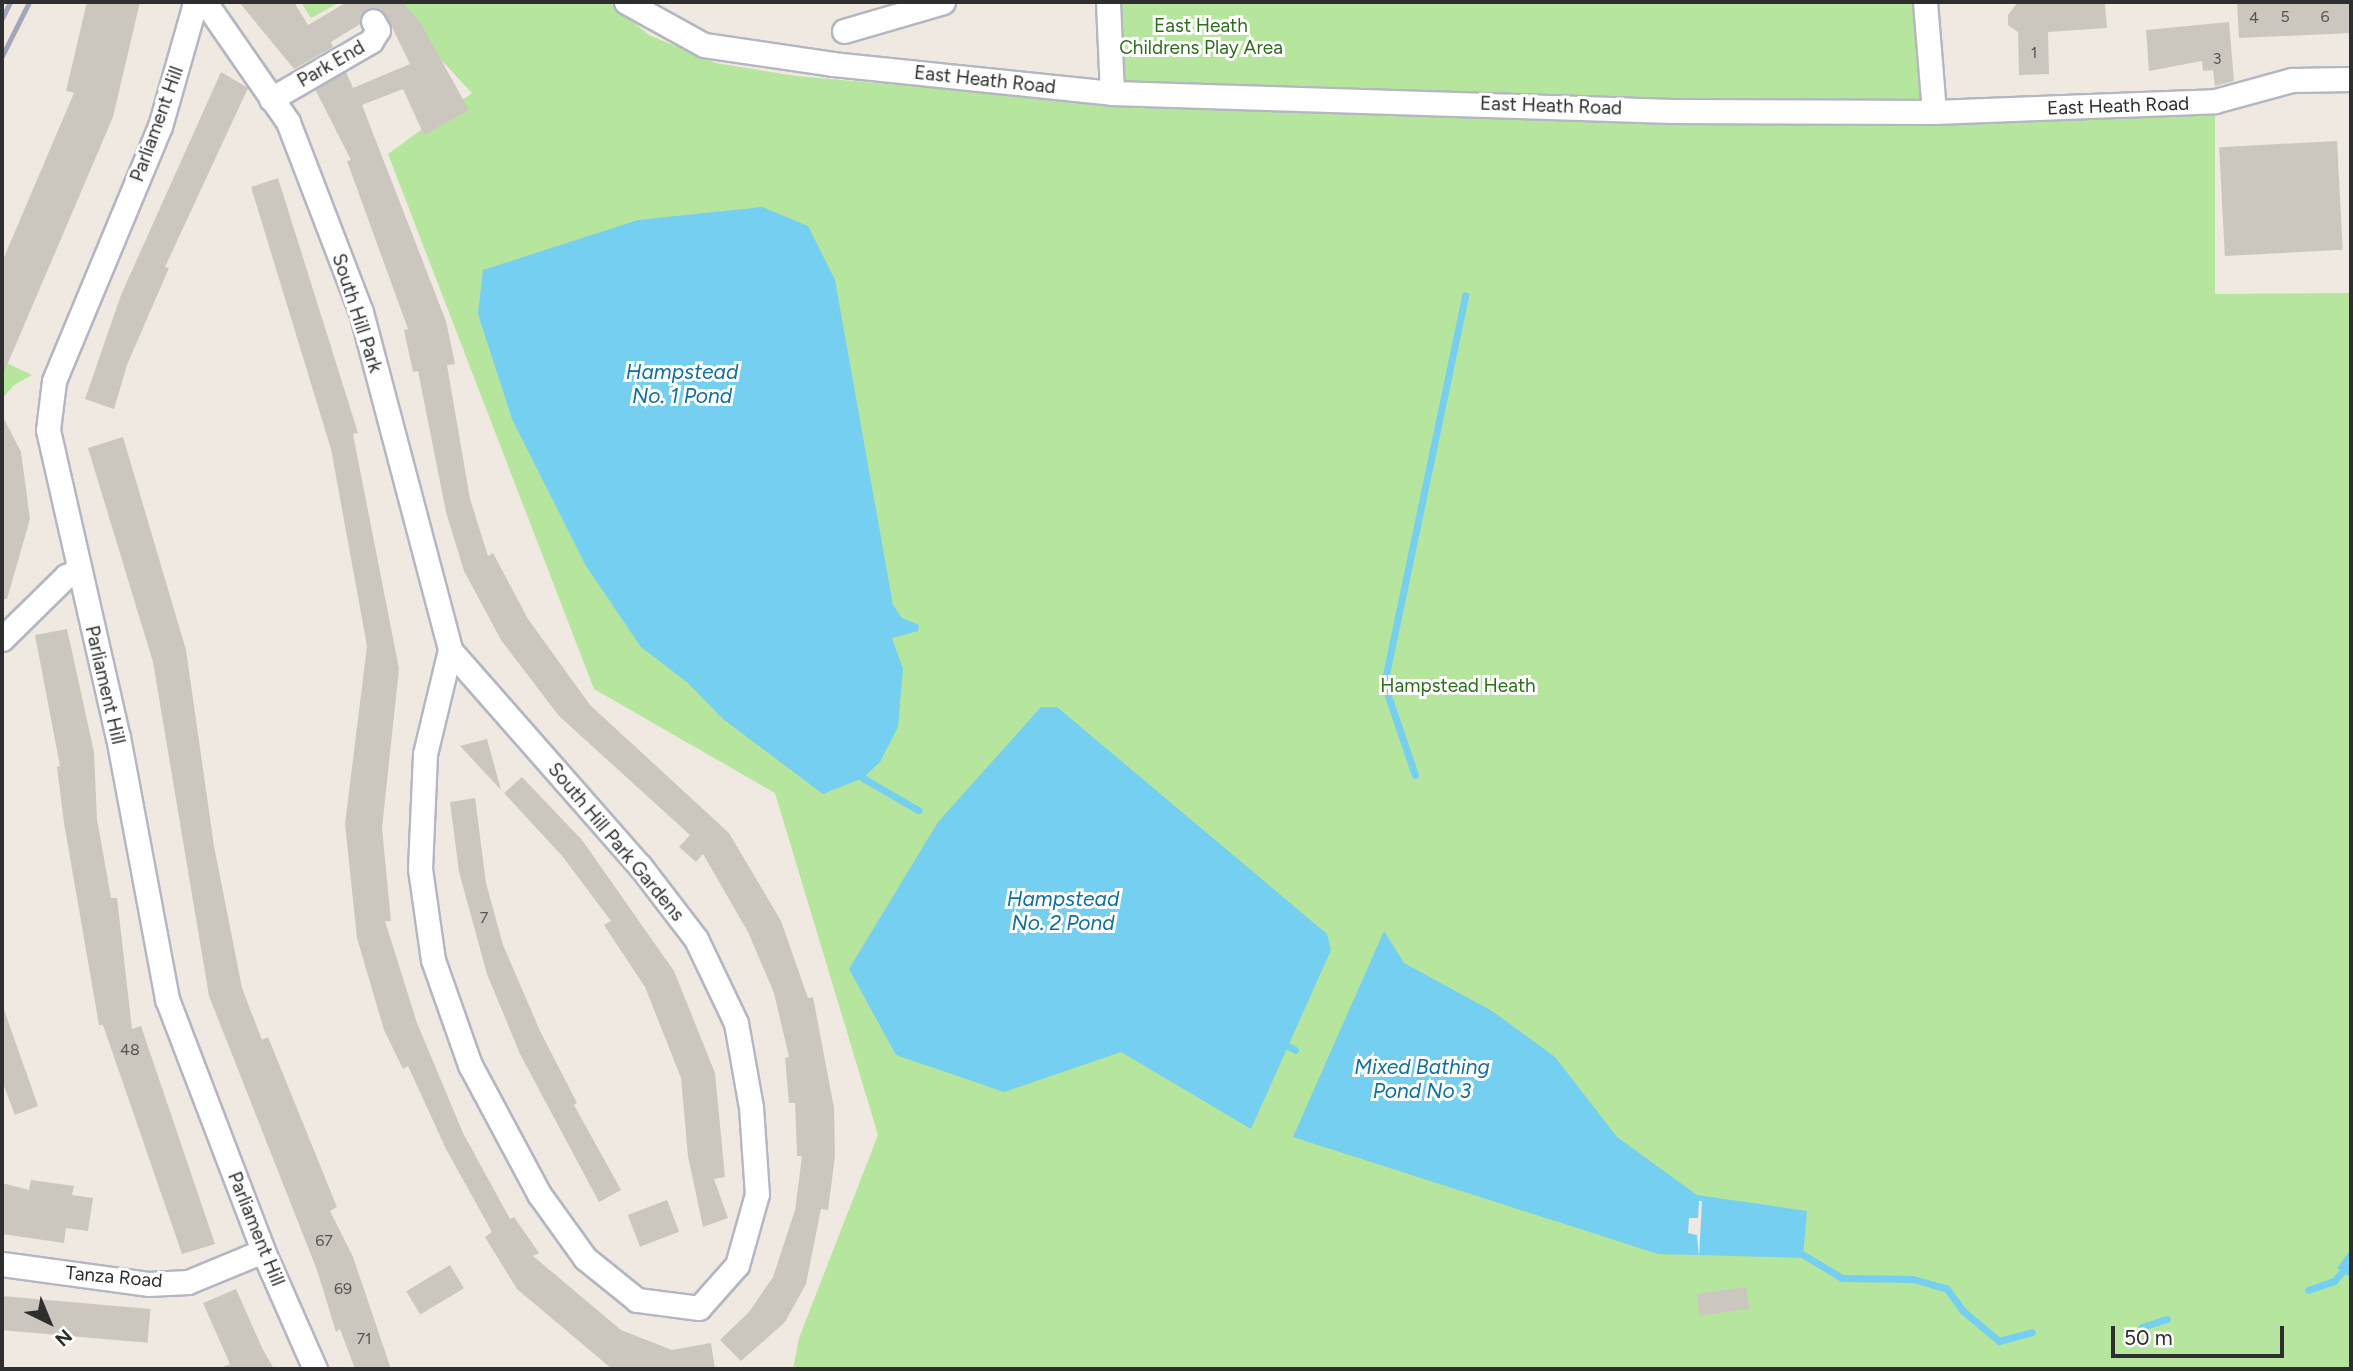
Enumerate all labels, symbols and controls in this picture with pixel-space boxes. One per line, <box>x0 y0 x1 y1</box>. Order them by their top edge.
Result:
house number: 5 <box>2280 7 2290 27</box>
house number: 6 <box>2320 7 2330 27</box>
house number: 4 <box>2249 8 2259 28</box>
park label: East Heath Childrens Play Area <box>1119 15 1283 59</box>
street label: Park End <box>293 36 369 92</box>
house number: 1 <box>2031 43 2037 63</box>
house number: 3 <box>2213 49 2221 69</box>
street label: East Heath Road <box>913 61 1057 99</box>
street label: Parliament Hill <box>126 63 188 185</box>
street label: East Heath Road <box>1480 92 1622 120</box>
street label: East Heath Road <box>2047 92 2189 120</box>
street label: South Hill Park <box>327 251 387 375</box>
water label: Hampstead No. 1 Pond <box>626 359 738 409</box>
street label: Parliament Hill <box>80 623 130 747</box>
park label: Hampstead Heath <box>1380 675 1536 697</box>
street label: South Hill Park Gardens <box>543 758 689 926</box>
water label: Hampstead No. 2 Pond <box>1007 886 1119 936</box>
house number: 7 <box>480 908 488 928</box>
house number: 48 <box>120 1040 140 1060</box>
water label: Mixed Bathing Pond No 3 <box>1354 1054 1490 1104</box>
street label: Parliament Hill <box>223 1169 289 1289</box>
house number: 67 <box>315 1231 333 1251</box>
street label: Tanza Road <box>65 1261 163 1293</box>
house number: 69 <box>334 1279 352 1299</box>
north arrow <box>14 1287 84 1357</box>
scale bar <box>2115 1312 2288 1356</box>
text: N <box>50 1324 77 1351</box>
text: 50 m <box>2124 1325 2173 1350</box>
house number: 71 <box>356 1329 372 1349</box>

